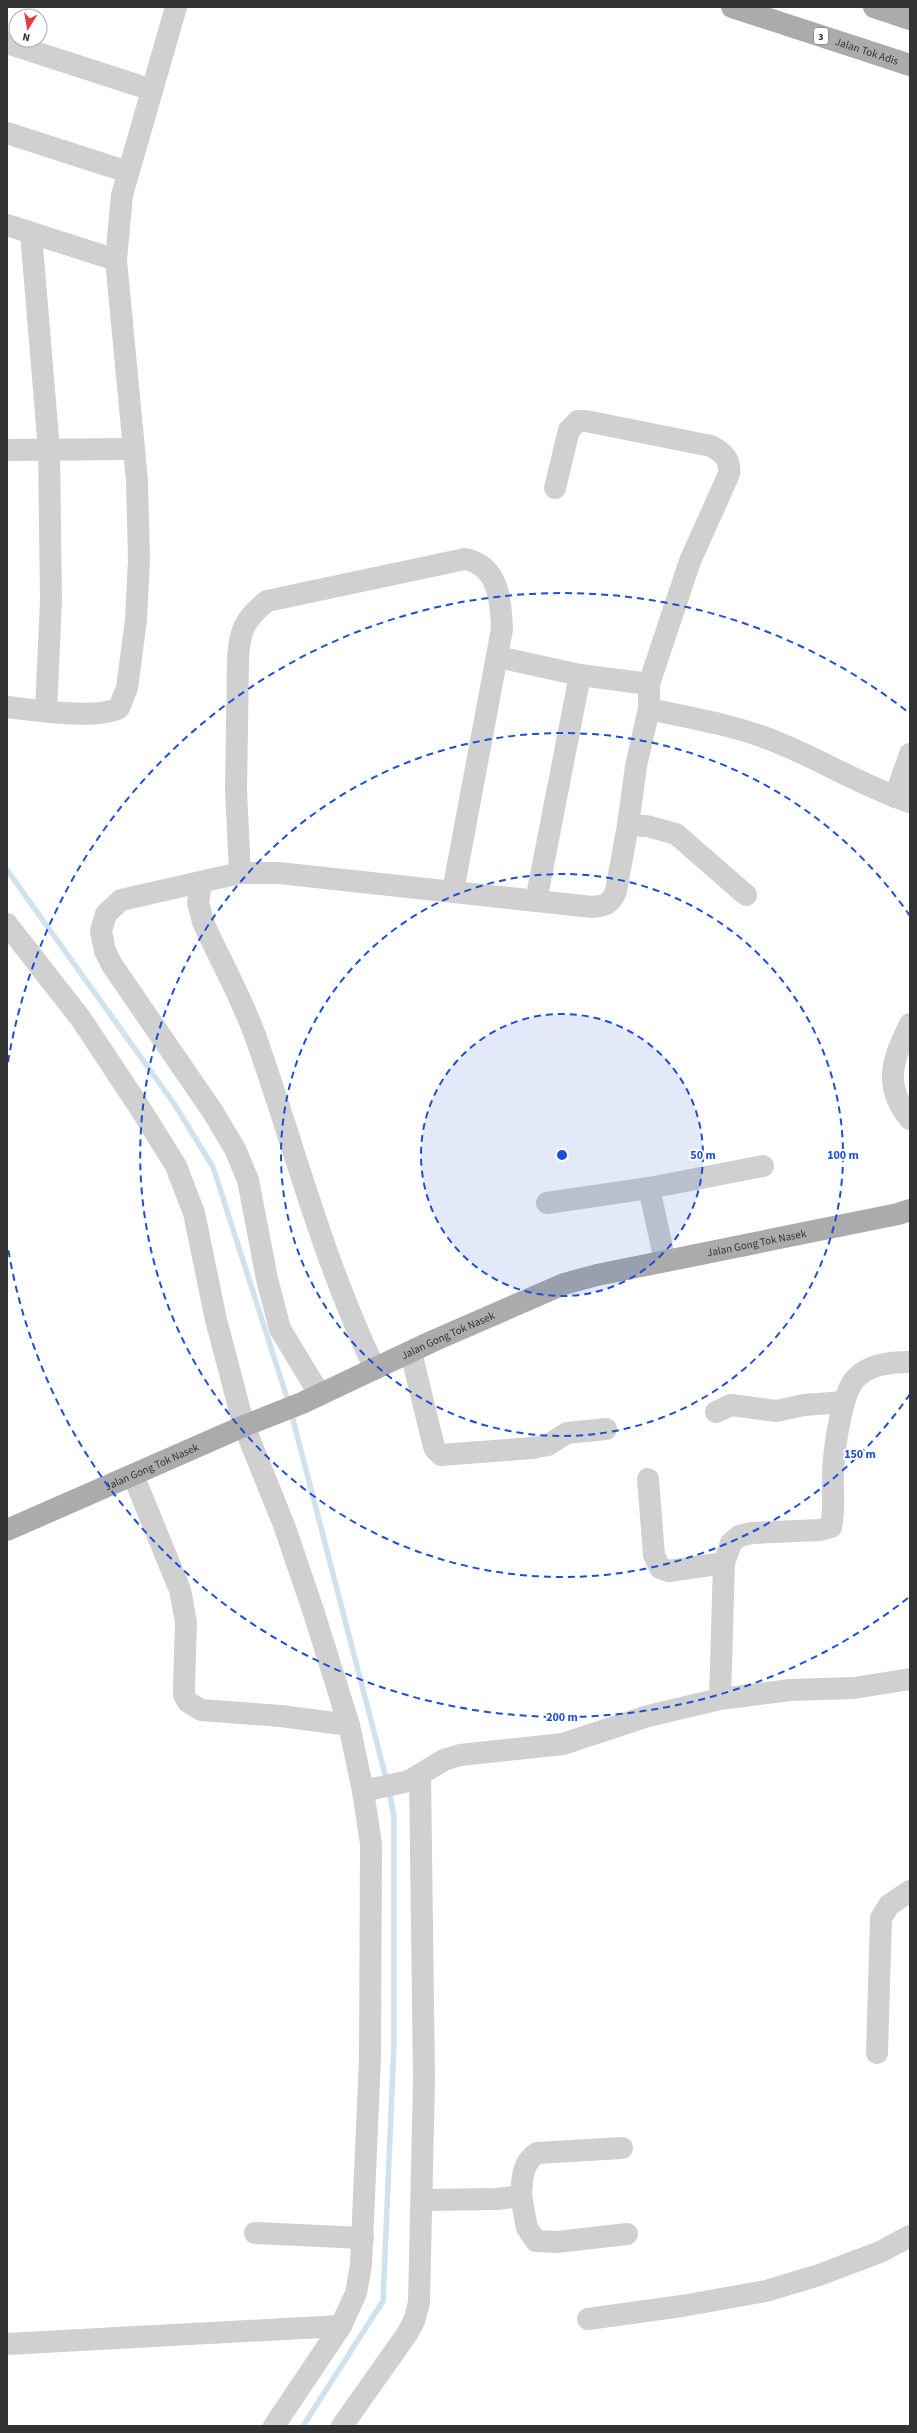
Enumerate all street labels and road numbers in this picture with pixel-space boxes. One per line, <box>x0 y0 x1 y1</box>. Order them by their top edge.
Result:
road number: 3 <box>814 28 828 44</box>
street label: Jalan Tok Adis <box>833 34 901 69</box>
street label: Jalan Gong Tok Nasek <box>706 1226 808 1261</box>
street label: Jalan Gong Tok Nasek <box>399 1308 498 1363</box>
street label: Jalan Gong Tok Nasek <box>103 1440 202 1494</box>

